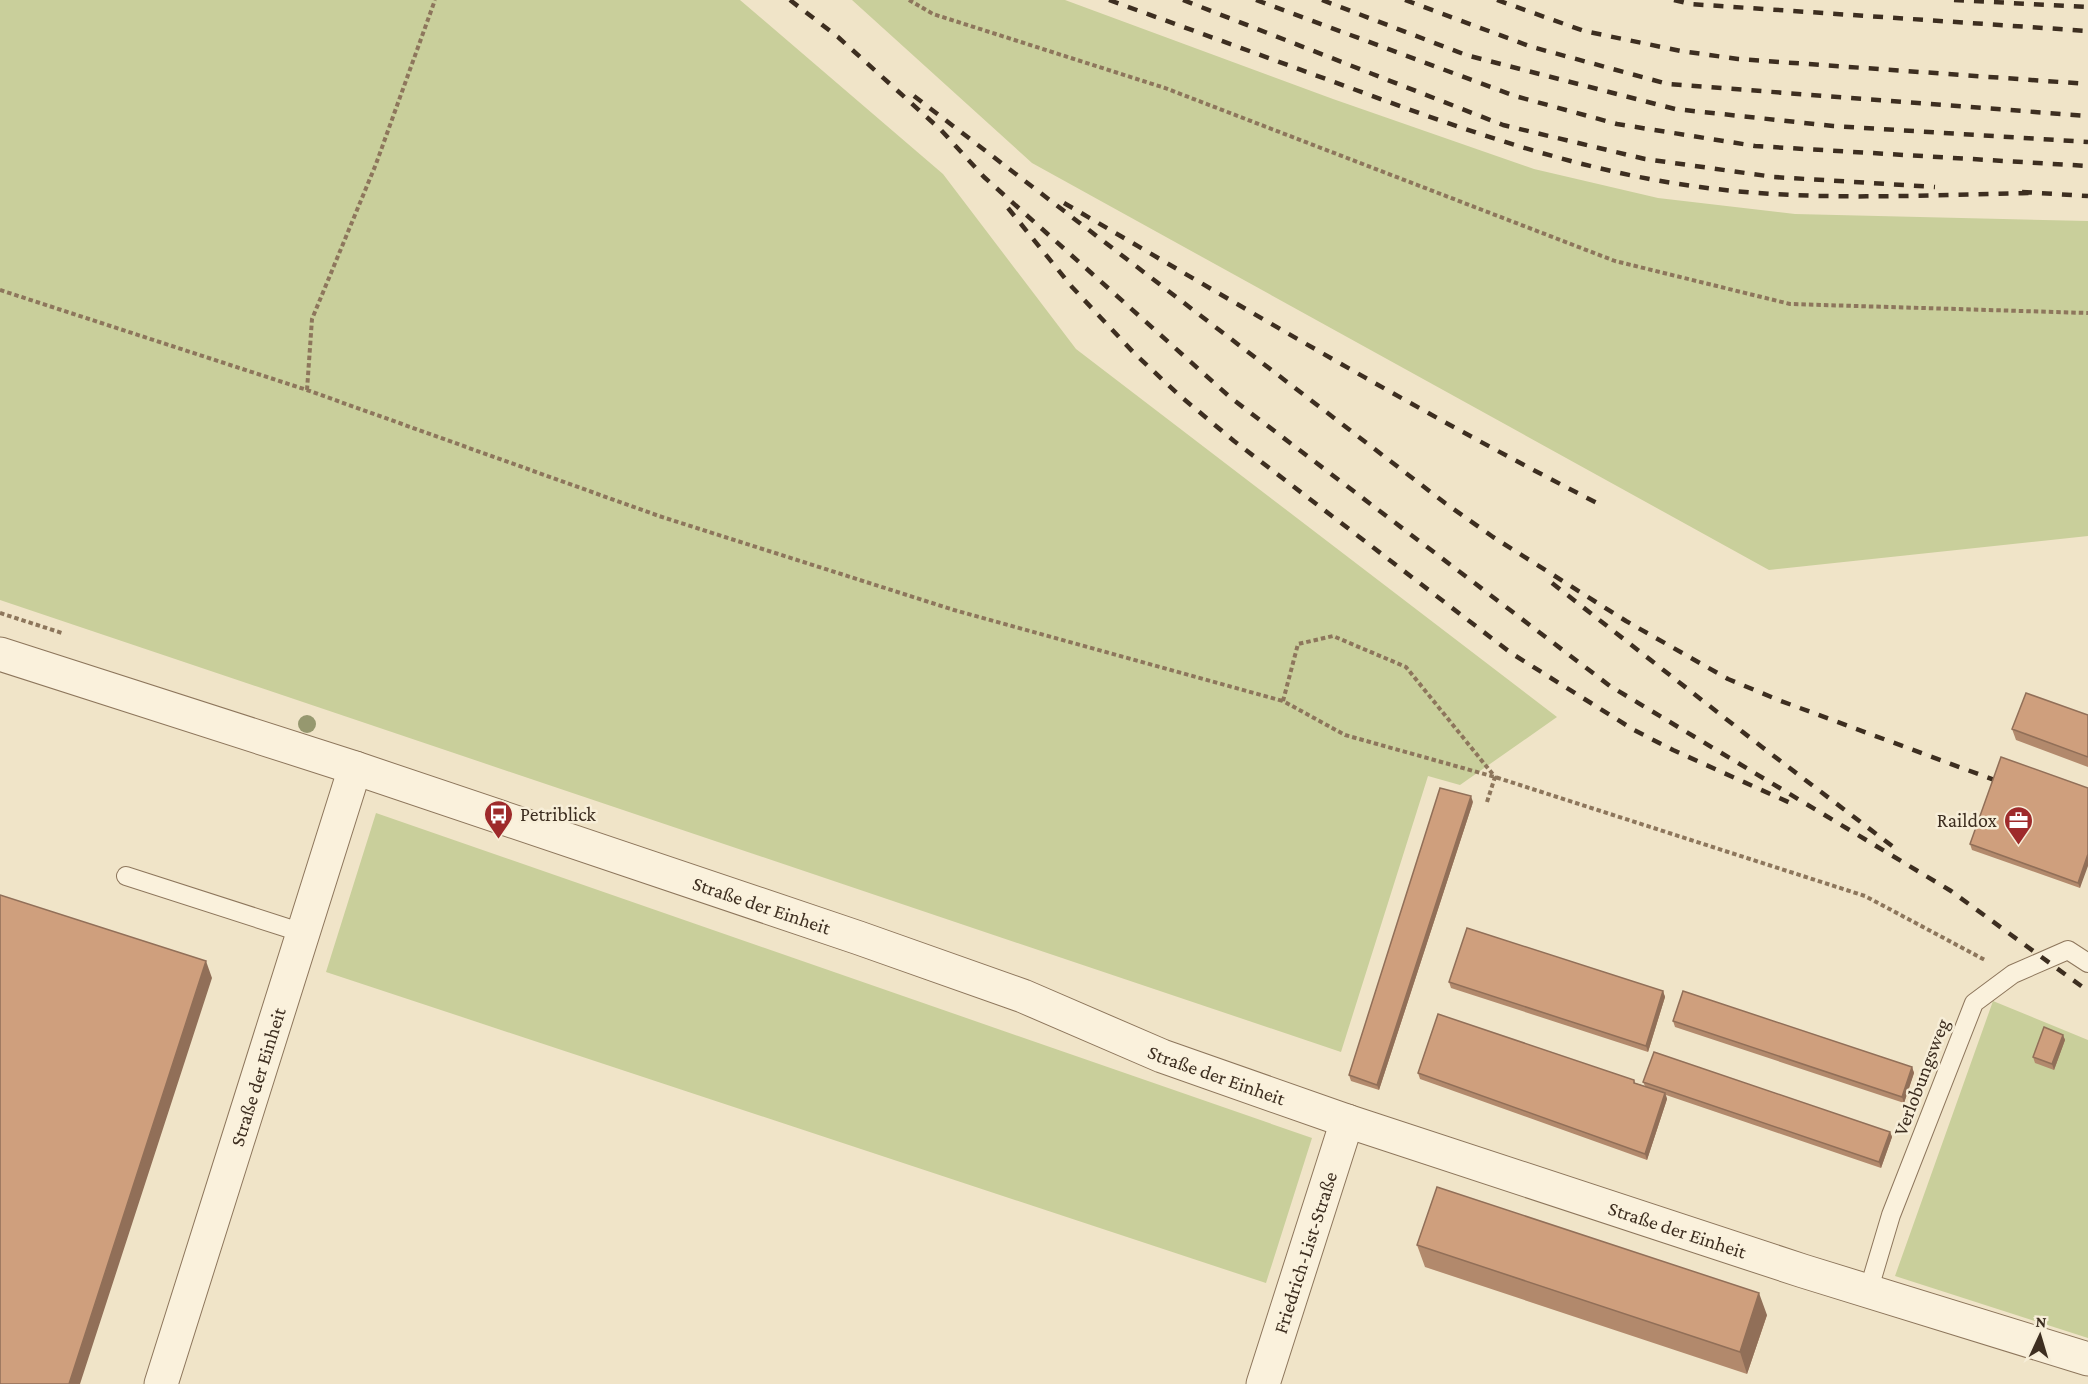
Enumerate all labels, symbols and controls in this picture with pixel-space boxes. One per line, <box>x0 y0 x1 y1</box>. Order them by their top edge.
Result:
bus stop icon: Petriblick <box>483 798 515 840</box>
place label: Petriblick <box>520 803 596 825</box>
office icon: Raildox <box>2002 804 2034 846</box>
place label: Raildox <box>1937 809 1998 831</box>
street label: Straße der Einheit <box>690 872 834 939</box>
street label: Straße der Einheit <box>226 1004 290 1149</box>
street label: Verlobungsweg <box>1889 1015 1954 1139</box>
street label: Straße der Einheit <box>1145 1040 1289 1110</box>
street label: Friedrich-List-Straße <box>1269 1169 1341 1336</box>
street label: Straße der Einheit <box>1606 1197 1750 1263</box>
north arrow <box>2010 1306 2070 1366</box>
text: N <box>2035 1313 2047 1330</box>

